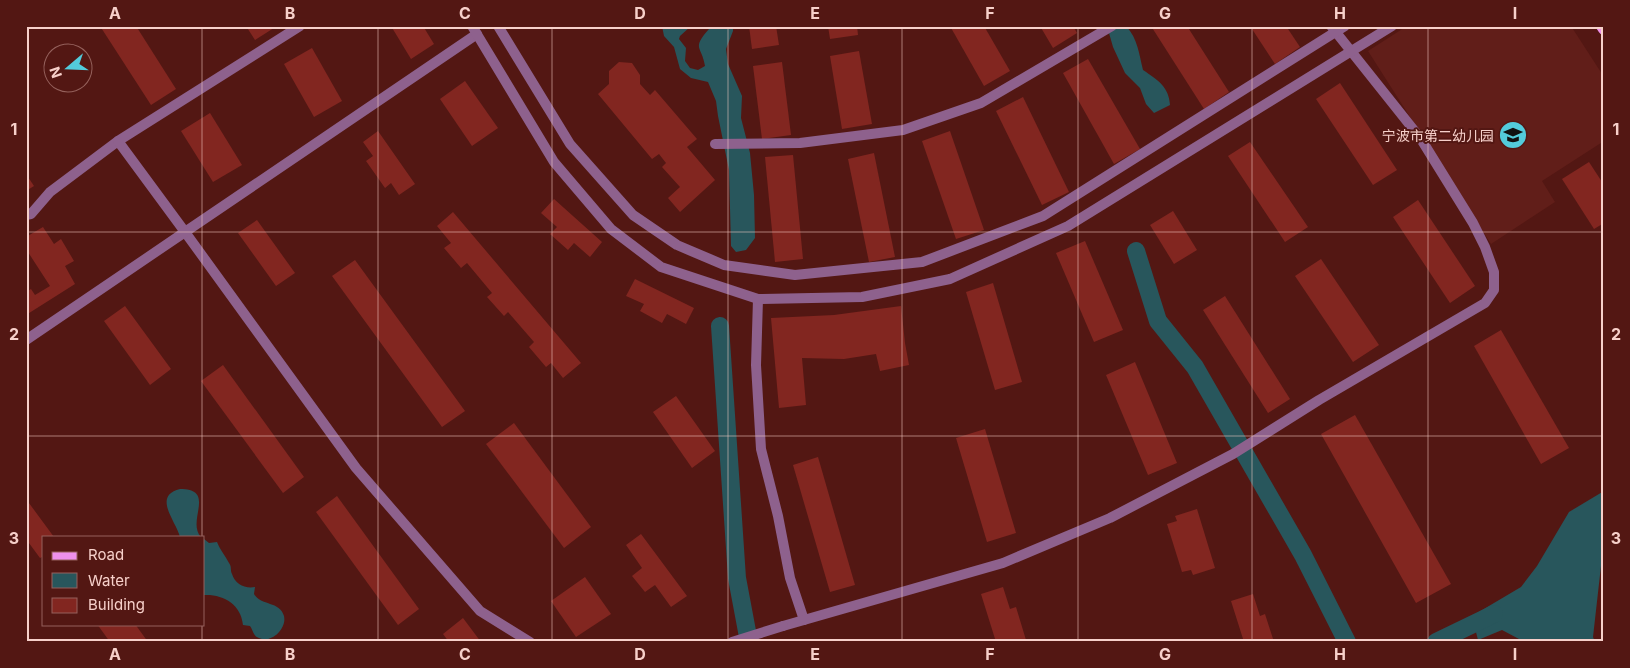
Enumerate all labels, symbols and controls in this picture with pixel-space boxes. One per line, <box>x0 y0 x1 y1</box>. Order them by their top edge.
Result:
text: A <box>109 3 121 23</box>
text: B <box>285 3 295 23</box>
text: C <box>459 3 471 23</box>
text: D <box>634 3 646 23</box>
text: E <box>810 3 820 23</box>
text: F <box>985 3 995 23</box>
text: G <box>1159 3 1171 23</box>
text: H <box>1334 3 1346 23</box>
text: I <box>1513 3 1517 23</box>
north arrow <box>42 42 92 92</box>
text: N <box>45 65 65 80</box>
text: 1 <box>11 119 17 139</box>
text: 1 <box>1613 119 1619 139</box>
school or university icon: 宁波市第二幼儿园 <box>1498 120 1528 150</box>
place label: 宁波市第二幼儿园 <box>1382 127 1494 144</box>
text: 2 <box>9 324 19 344</box>
text: 2 <box>1611 324 1621 344</box>
text: 3 <box>9 528 19 548</box>
text: 3 <box>1611 528 1621 548</box>
legend <box>42 536 205 626</box>
text: Road <box>88 545 124 564</box>
text: Water <box>88 571 130 590</box>
text: Building <box>88 595 145 614</box>
text: A <box>109 644 121 664</box>
text: B <box>285 644 295 664</box>
text: C <box>459 644 471 664</box>
text: D <box>634 644 646 664</box>
text: E <box>810 644 820 664</box>
text: F <box>985 644 995 664</box>
text: G <box>1159 644 1171 664</box>
text: H <box>1334 644 1346 664</box>
text: I <box>1513 644 1517 664</box>

